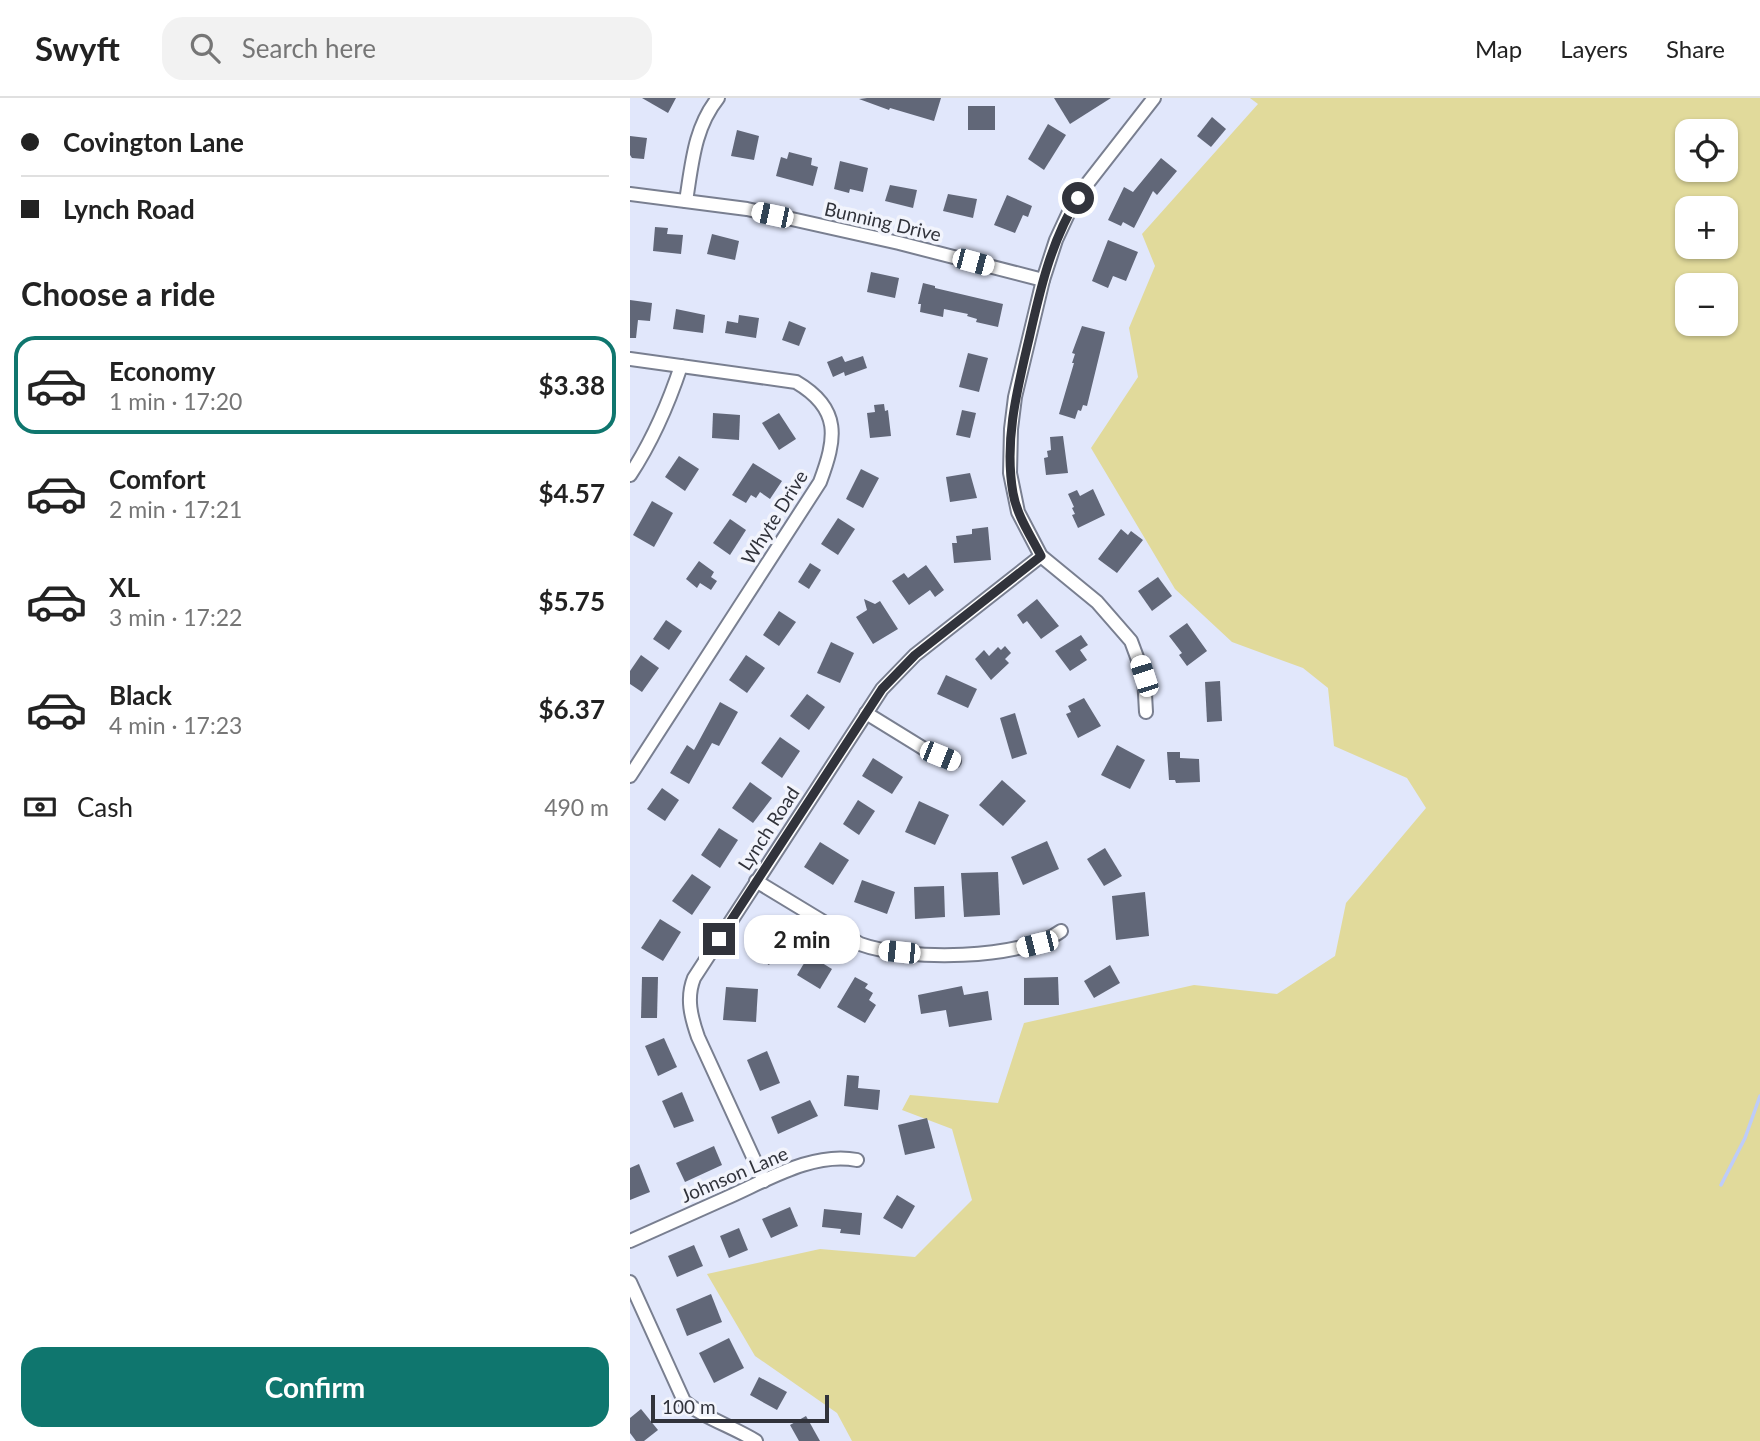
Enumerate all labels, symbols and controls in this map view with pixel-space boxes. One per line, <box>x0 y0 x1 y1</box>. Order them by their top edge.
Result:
search box <box>162 17 652 80</box>
text: Swyft <box>35 28 120 68</box>
icon: search <box>186 29 224 67</box>
text: Search here <box>242 32 376 64</box>
text: Map <box>1475 34 1522 63</box>
text: Layers <box>1560 34 1628 63</box>
text: Share <box>1666 34 1725 63</box>
map controls <box>1675 119 1738 336</box>
button: locate <box>1675 119 1738 182</box>
text: Covington Lane <box>63 126 244 158</box>
route start <box>1062 182 1094 214</box>
text: Lynch Road <box>63 193 195 225</box>
street label: Bunning Drive <box>822 196 944 246</box>
button: + <box>1675 196 1738 259</box>
car <box>750 200 795 230</box>
car <box>950 246 997 278</box>
button: − <box>1675 273 1738 336</box>
text: Choose a ride <box>21 274 215 313</box>
icon: car <box>25 354 88 417</box>
text: Economy <box>109 355 215 387</box>
text: $3.38 <box>539 369 605 401</box>
text: 1 min · 17:20 <box>109 387 242 415</box>
icon: car <box>25 462 88 525</box>
text: Comfort <box>109 463 206 495</box>
street label: Whyte Drive <box>736 466 812 568</box>
text: $4.57 <box>539 477 605 509</box>
text: 2 min · 17:21 <box>109 495 242 523</box>
icon: car <box>25 570 88 633</box>
text: XL <box>109 571 140 603</box>
text: $5.75 <box>539 585 605 617</box>
text: 3 min · 17:22 <box>109 603 242 631</box>
car <box>1128 653 1161 699</box>
icon: car <box>25 678 88 741</box>
text: Black <box>109 679 172 711</box>
text: $6.37 <box>539 693 605 725</box>
text: 4 min · 17:23 <box>109 711 242 739</box>
car <box>917 738 964 774</box>
street label: Lynch Road <box>732 782 804 874</box>
icon: cash <box>21 788 59 826</box>
text: Cash <box>77 791 133 823</box>
text: 490 m <box>544 793 609 821</box>
callout: 2 min <box>744 914 859 964</box>
route end <box>703 923 735 955</box>
text: 2 min <box>773 925 831 953</box>
car <box>1015 929 1060 959</box>
car <box>878 939 921 965</box>
street label: Johnson Lane <box>677 1141 791 1207</box>
button: Confirm <box>21 1347 609 1427</box>
scale bar <box>651 1392 830 1424</box>
text: 100 m <box>662 1395 716 1418</box>

